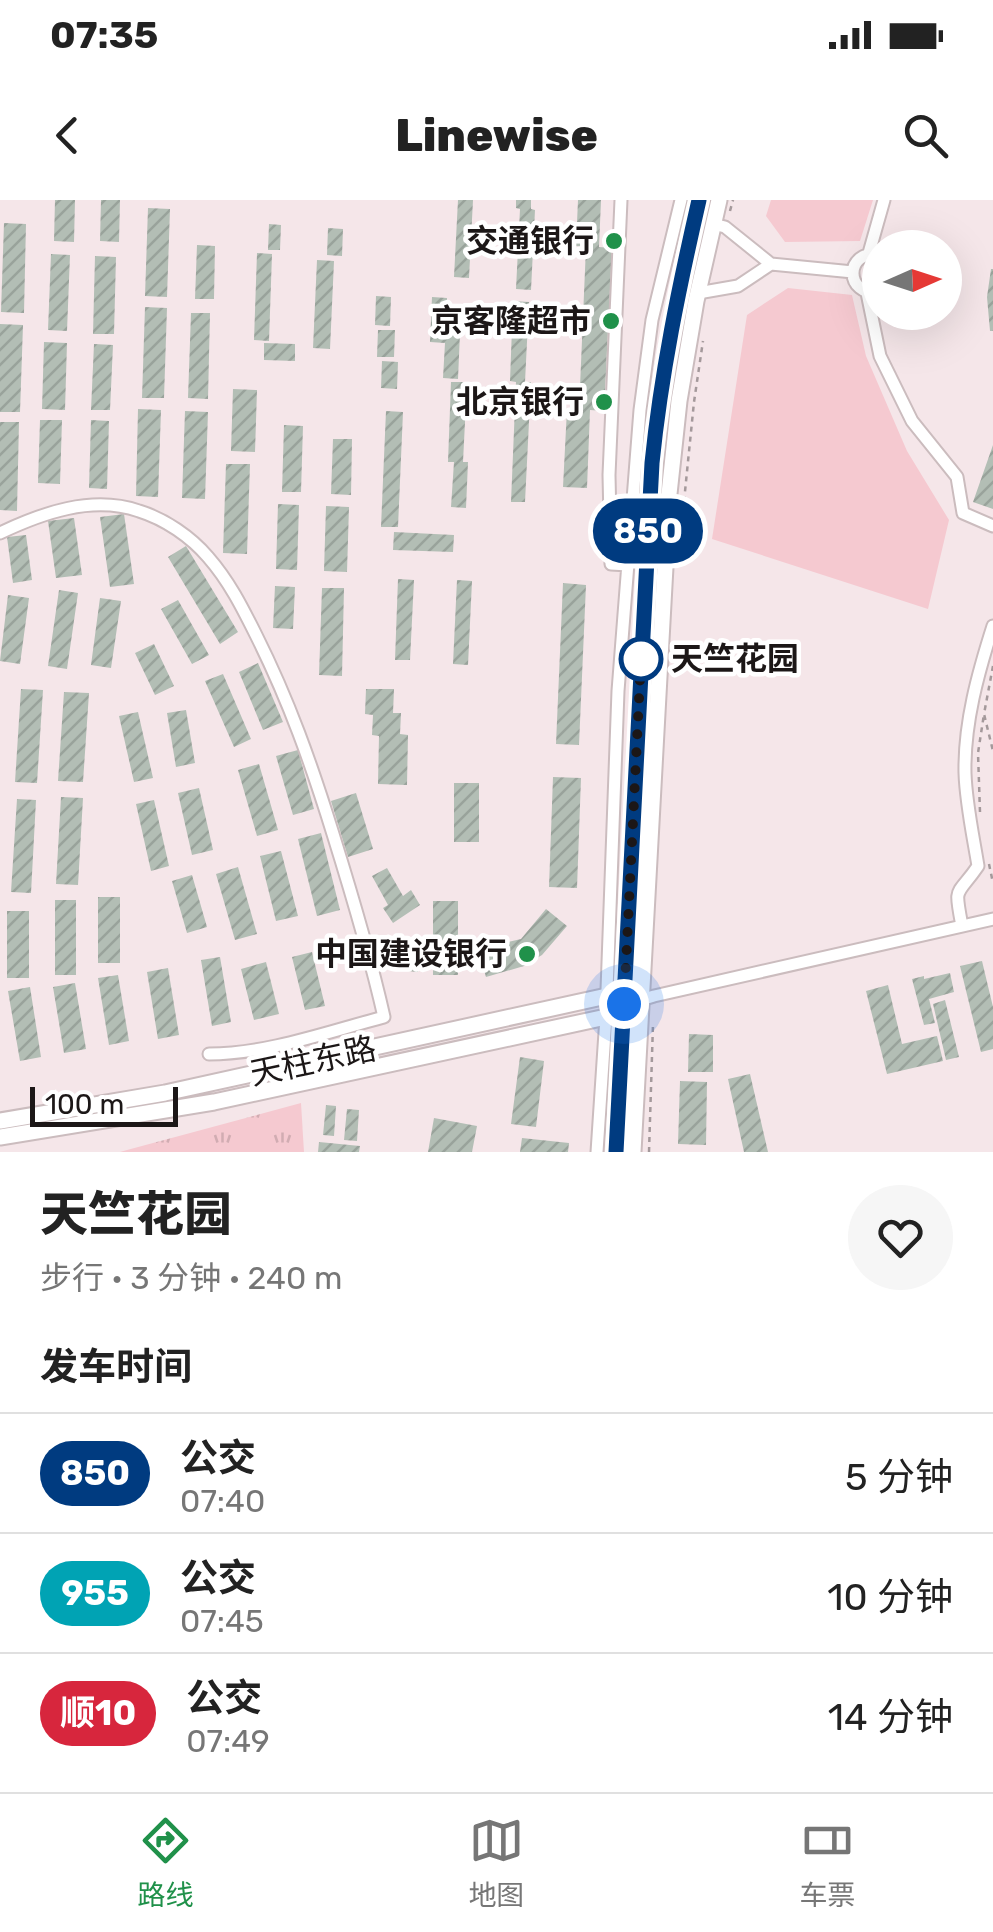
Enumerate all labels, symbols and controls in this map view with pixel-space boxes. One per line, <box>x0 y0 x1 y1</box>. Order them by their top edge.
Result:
text: 07:35 <box>50 12 158 58</box>
icon: back <box>40 108 95 163</box>
icon: search <box>898 108 953 163</box>
text: Linewise <box>395 109 598 162</box>
place label: 交通银行 <box>466 222 594 260</box>
marker: 交通银行 <box>603 230 625 252</box>
north arrow <box>862 230 962 330</box>
map controls <box>862 230 962 330</box>
place label: 京客隆超市 <box>431 302 591 340</box>
marker: 京客隆超市 <box>600 310 622 332</box>
place label: 北京银行 <box>456 383 584 421</box>
marker: 北京银行 <box>593 391 615 413</box>
line badge: 850 <box>590 498 706 564</box>
text: 850 <box>613 510 683 552</box>
marker: 天竺花园 <box>620 638 662 680</box>
place label: 天竺花园 <box>671 640 799 678</box>
place label: 中国建设银行 <box>315 935 507 973</box>
marker: 中国建设银行 <box>516 943 538 965</box>
your location <box>599 979 649 1029</box>
street label: 天柱东路 <box>246 1029 380 1093</box>
scale bar <box>30 1082 178 1126</box>
text: 100 m <box>45 1088 124 1121</box>
button: heart <box>848 1185 953 1290</box>
text: 天竺花园 <box>40 1186 232 1243</box>
text: 步行 · 3 分钟 · 240 m <box>40 1259 343 1297</box>
text: 发车时间 <box>40 1344 192 1390</box>
text: 公交 <box>180 1435 256 1481</box>
text: 850 <box>60 1452 130 1494</box>
text: 5 分钟 <box>845 1454 953 1500</box>
text: 07:40 <box>180 1482 265 1520</box>
text: 公交 <box>180 1555 256 1601</box>
text: 955 <box>61 1572 129 1614</box>
text: 10 分钟 <box>827 1574 953 1620</box>
text: 07:45 <box>180 1602 264 1640</box>
text: 公交 <box>186 1675 262 1721</box>
text: 顺10 <box>60 1692 136 1734</box>
text: 14 分钟 <box>828 1694 953 1740</box>
text: 07:49 <box>186 1722 270 1760</box>
tab: 路线 <box>137 1813 194 1913</box>
tab: 地图 <box>468 1813 525 1913</box>
tab: 车票 <box>799 1813 856 1913</box>

